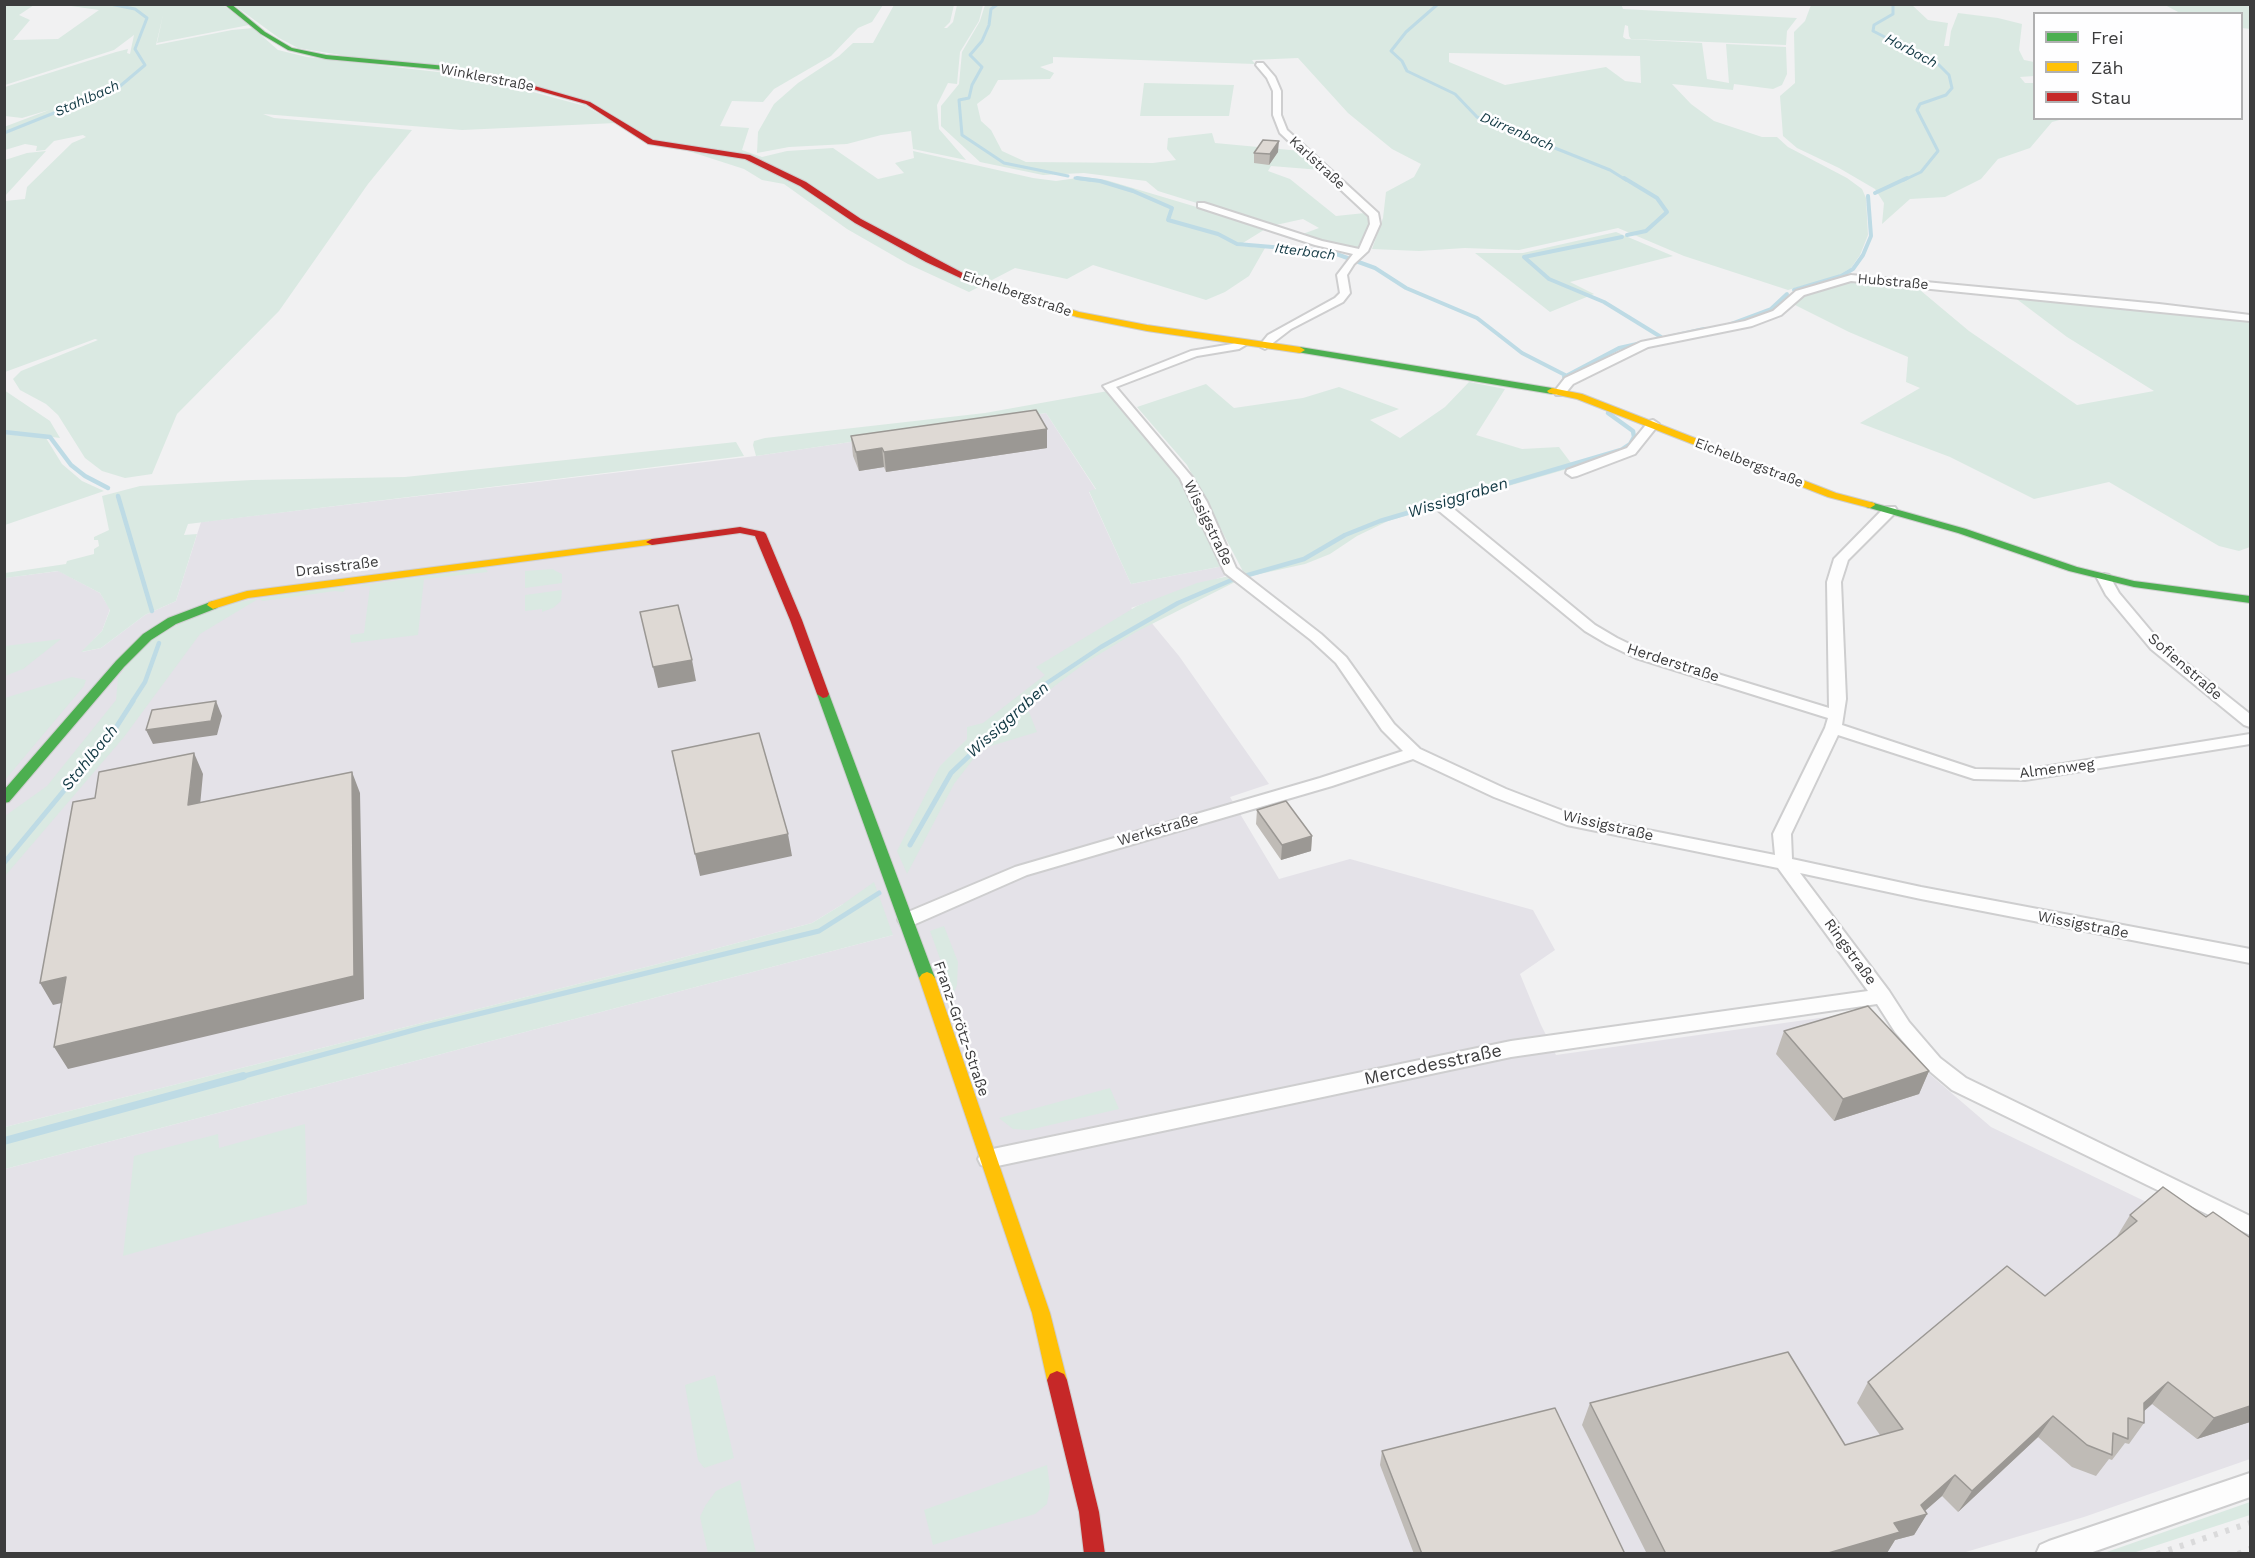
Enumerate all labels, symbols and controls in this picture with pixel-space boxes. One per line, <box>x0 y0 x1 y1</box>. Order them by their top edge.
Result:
legend <box>2033 12 2243 120</box>
text: Frei <box>2091 27 2123 48</box>
water label: Horbach <box>1882 30 1940 72</box>
text: Zäh <box>2091 57 2124 78</box>
street label: Winklerstraße <box>439 61 535 95</box>
water label: Stahlbach <box>52 77 122 121</box>
text: Stau <box>2091 87 2131 108</box>
water label: Dürrenbach <box>1478 109 1556 155</box>
street label: Karlstraße <box>1286 133 1348 193</box>
water label: Itterbach <box>1274 240 1336 264</box>
street label: Eichelbergstraße <box>960 267 1074 321</box>
street label: Hubstraße <box>1857 271 1929 293</box>
street label: Eichelbergstraße <box>1693 435 1805 491</box>
water label: Wissiggraben <box>1406 474 1510 522</box>
street label: Wissigstraße <box>1180 477 1236 569</box>
street label: Draisstraße <box>294 553 380 581</box>
street label: Sofienstraße <box>2144 630 2226 704</box>
street label: Herderstraße <box>1625 640 1721 686</box>
water label: Wissiggraben <box>963 678 1053 762</box>
water label: Stahlbach <box>58 721 122 795</box>
street label: Almenweg <box>2018 755 2096 783</box>
street label: Wissigstraße <box>1561 807 1655 845</box>
street label: Werkstraße <box>1115 810 1201 850</box>
street label: Wissigstraße <box>2036 907 2130 943</box>
street label: Ringstraße <box>1820 915 1880 989</box>
street label: Franz-Grötz-Straße <box>929 959 993 1099</box>
street label: Mercedesstraße <box>1362 1040 1504 1090</box>

